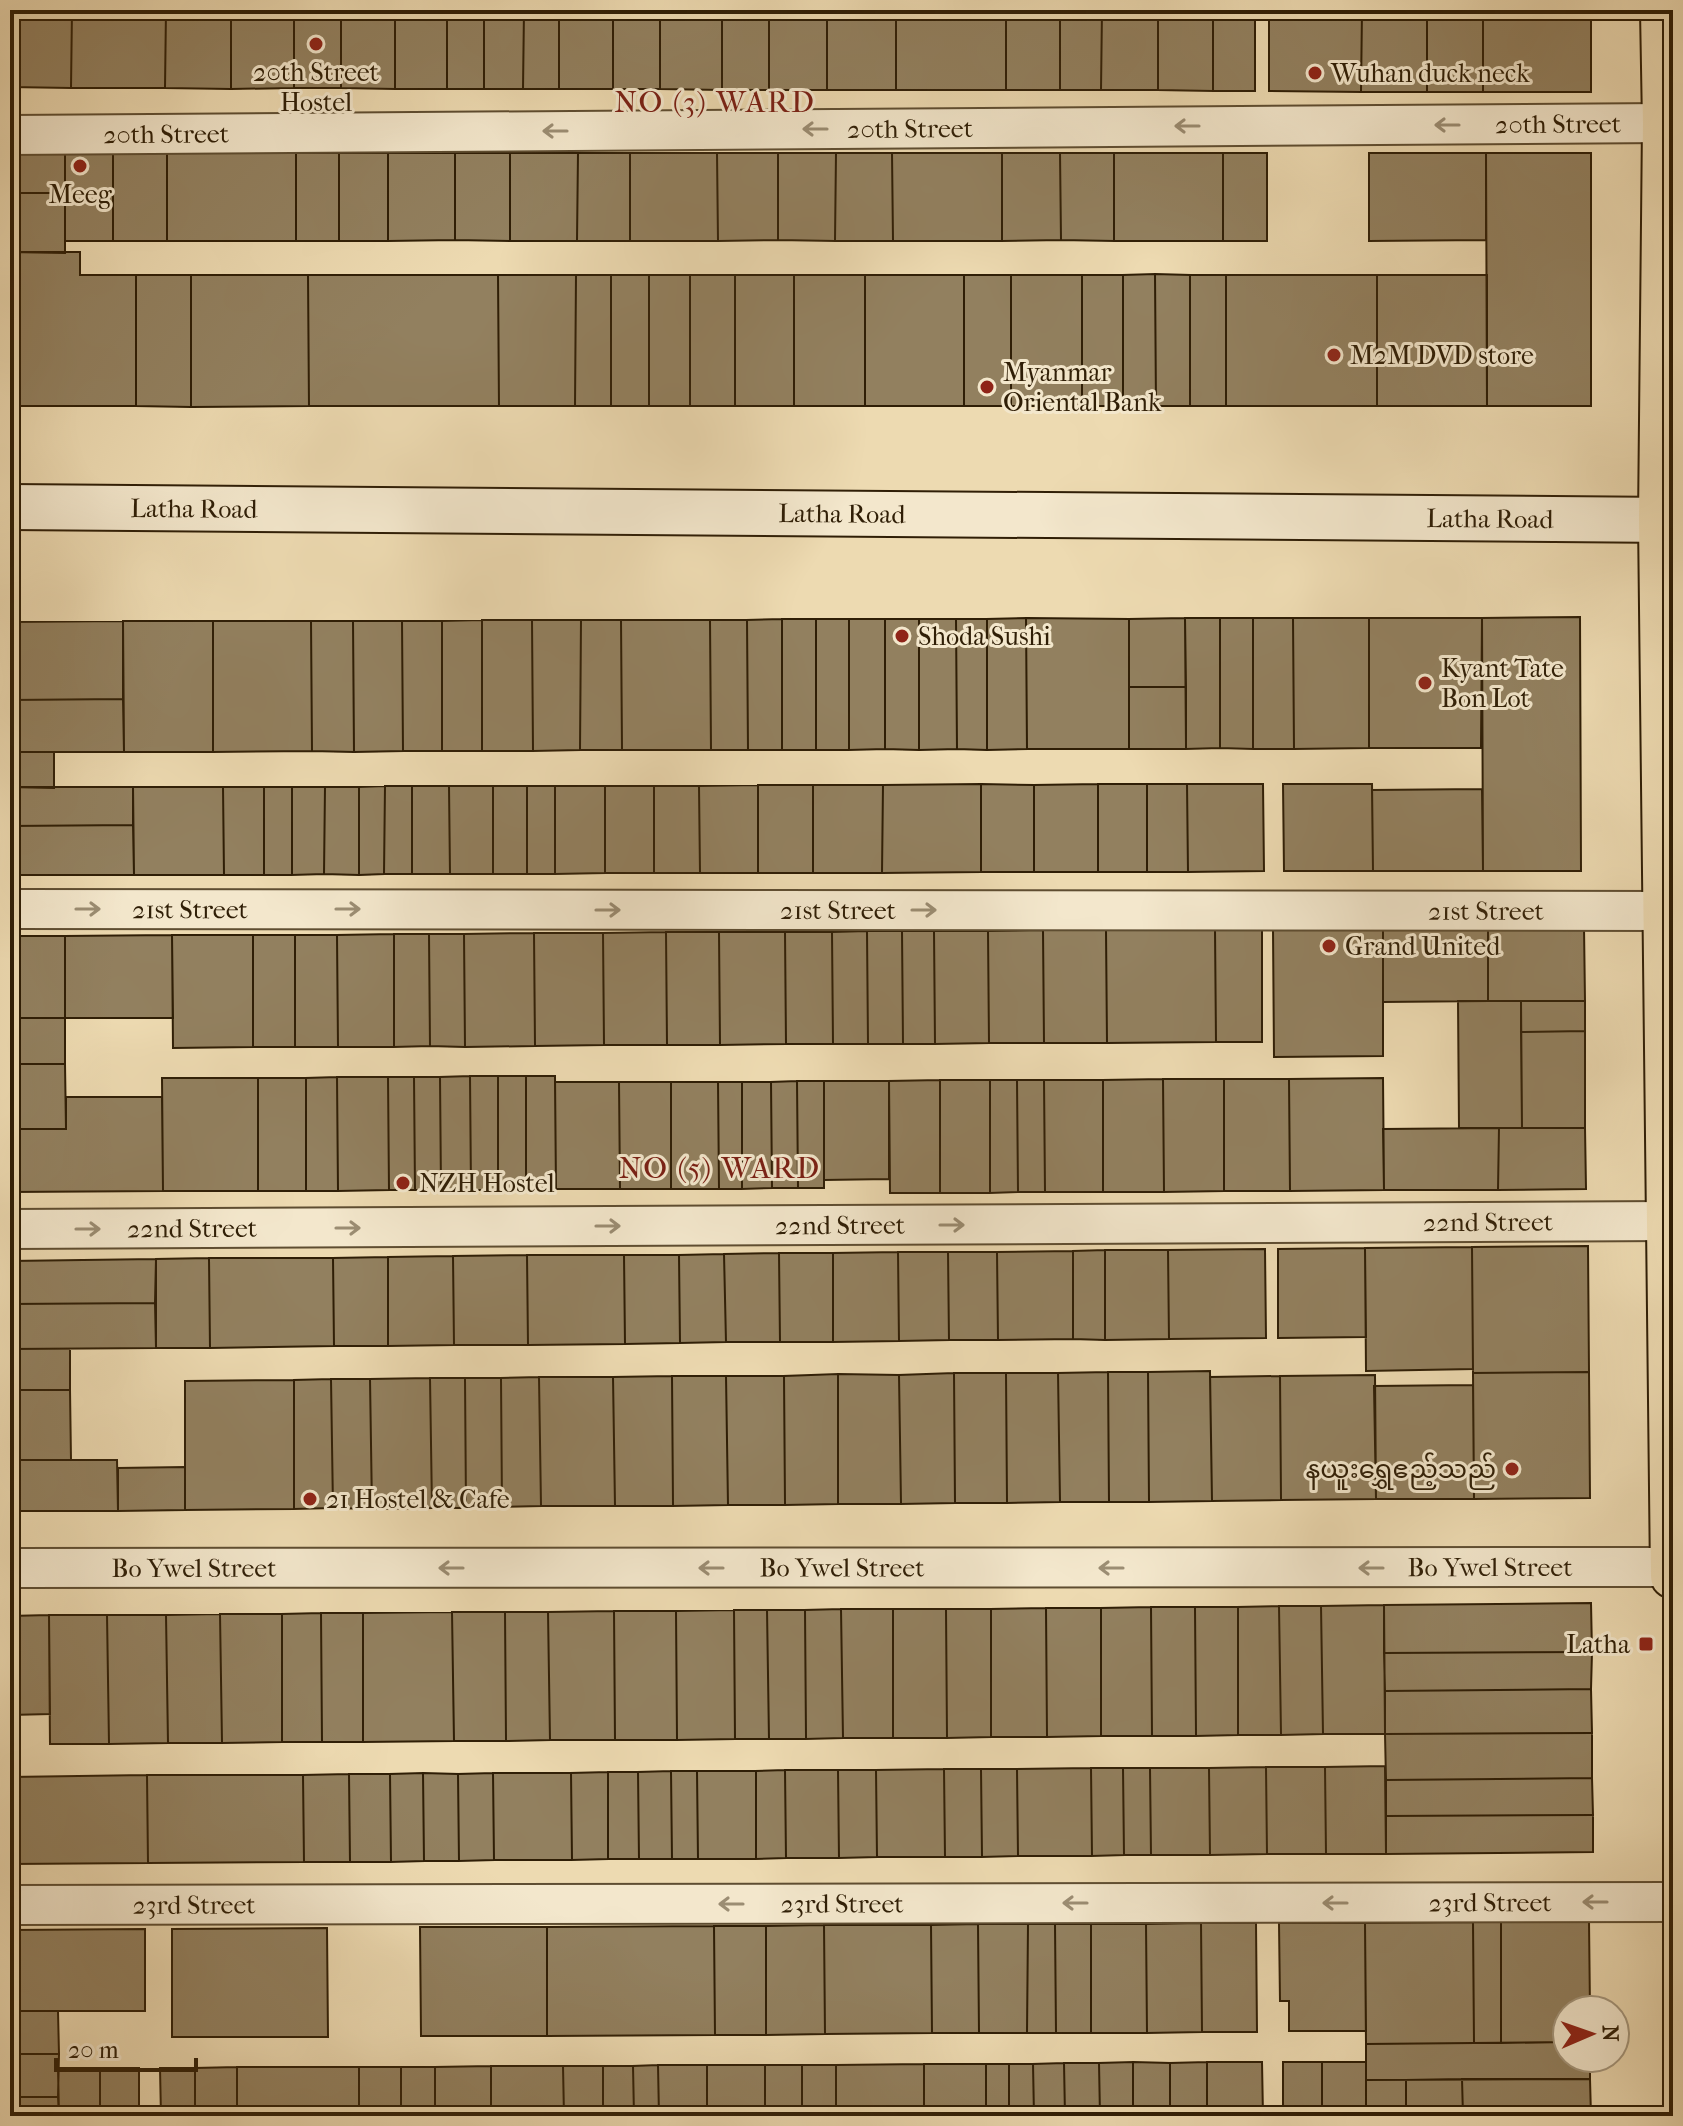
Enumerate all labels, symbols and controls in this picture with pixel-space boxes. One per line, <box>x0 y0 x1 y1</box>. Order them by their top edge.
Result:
marker: 20th Street Hostel <box>307 35 325 53</box>
place label: 20th Street Hostel <box>253 57 380 118</box>
place label: Wuhan duck neck <box>1330 58 1530 89</box>
marker: Wuhan duck neck <box>1306 64 1324 82</box>
district label: NO (3) WARD <box>614 85 816 120</box>
street label: 20th Street <box>1495 108 1622 140</box>
street label: 20th Street <box>847 113 974 144</box>
one-way arrow <box>1434 117 1461 132</box>
street label: 20th Street <box>103 118 230 150</box>
one-way arrow <box>1174 119 1201 134</box>
one-way arrow <box>802 121 829 137</box>
one-way arrow <box>542 123 569 139</box>
marker: Meeg <box>71 157 89 175</box>
place label: Meeg <box>48 179 113 210</box>
place label: M2M DVD store <box>1350 340 1534 371</box>
marker: M2M DVD store <box>1325 346 1343 364</box>
place label: Myanmar Oriental Bank <box>1003 357 1162 418</box>
marker: Myanmar Oriental Bank <box>978 378 996 396</box>
street label: Latha Road <box>130 492 259 524</box>
street label: Latha Road <box>778 498 907 530</box>
street label: Latha Road <box>1426 503 1555 535</box>
place label: Shoda Sushi <box>918 621 1051 652</box>
marker: Shoda Sushi <box>893 627 911 645</box>
place label: Kyant Tate Bon Lot <box>1441 653 1564 714</box>
marker: Kyant Tate Bon Lot <box>1416 674 1434 692</box>
street label: 21st Street <box>132 894 249 925</box>
street label: 21st Street <box>780 894 897 926</box>
street label: 21st Street <box>1428 895 1545 926</box>
one-way arrow <box>74 901 101 917</box>
one-way arrow <box>334 901 361 917</box>
one-way arrow <box>594 902 621 918</box>
one-way arrow <box>910 902 937 918</box>
place label: Grand United <box>1345 931 1501 962</box>
marker: Grand United <box>1320 937 1338 955</box>
district label: NO (5) WARD <box>619 1151 821 1186</box>
place label: NZH Hostel <box>419 1168 555 1199</box>
marker: NZH Hostel <box>394 1174 412 1192</box>
street label: 22nd Street <box>1423 1206 1554 1238</box>
street label: 22nd Street <box>775 1209 906 1241</box>
street label: 22nd Street <box>127 1212 258 1244</box>
one-way arrow <box>938 1217 965 1233</box>
one-way arrow <box>594 1218 621 1234</box>
one-way arrow <box>334 1220 361 1236</box>
one-way arrow <box>74 1221 101 1237</box>
place label: နယူးရွှေဧည့်သည် <box>1306 1452 1496 1490</box>
marker: နယူးရွှေဧည့်သည် <box>1503 1460 1521 1478</box>
place label: 21 Hostel & Cafe <box>326 1484 510 1515</box>
marker: 21 Hostel & Cafe <box>301 1490 319 1508</box>
street label: Bo Ywel Street <box>112 1552 277 1583</box>
street label: Bo Ywel Street <box>760 1552 925 1583</box>
street label: Bo Ywel Street <box>1408 1552 1573 1583</box>
one-way arrow <box>438 1560 465 1576</box>
one-way arrow <box>698 1560 725 1576</box>
one-way arrow <box>1098 1560 1125 1576</box>
one-way arrow <box>1358 1560 1385 1576</box>
place label: Latha <box>1566 1629 1631 1660</box>
marker: Latha <box>1637 1635 1655 1653</box>
street label: 23rd Street <box>1428 1887 1552 1918</box>
street label: 23rd Street <box>780 1888 904 1919</box>
street label: 23rd Street <box>132 1889 256 1920</box>
one-way arrow <box>1582 1894 1609 1910</box>
one-way arrow <box>1062 1895 1089 1911</box>
one-way arrow <box>1322 1895 1349 1911</box>
one-way arrow <box>718 1896 745 1912</box>
north arrow <box>1551 1994 1631 2074</box>
scale bar <box>56 2022 196 2072</box>
text: N <box>1597 2025 1623 2042</box>
text: 20 m <box>68 2036 119 2064</box>

